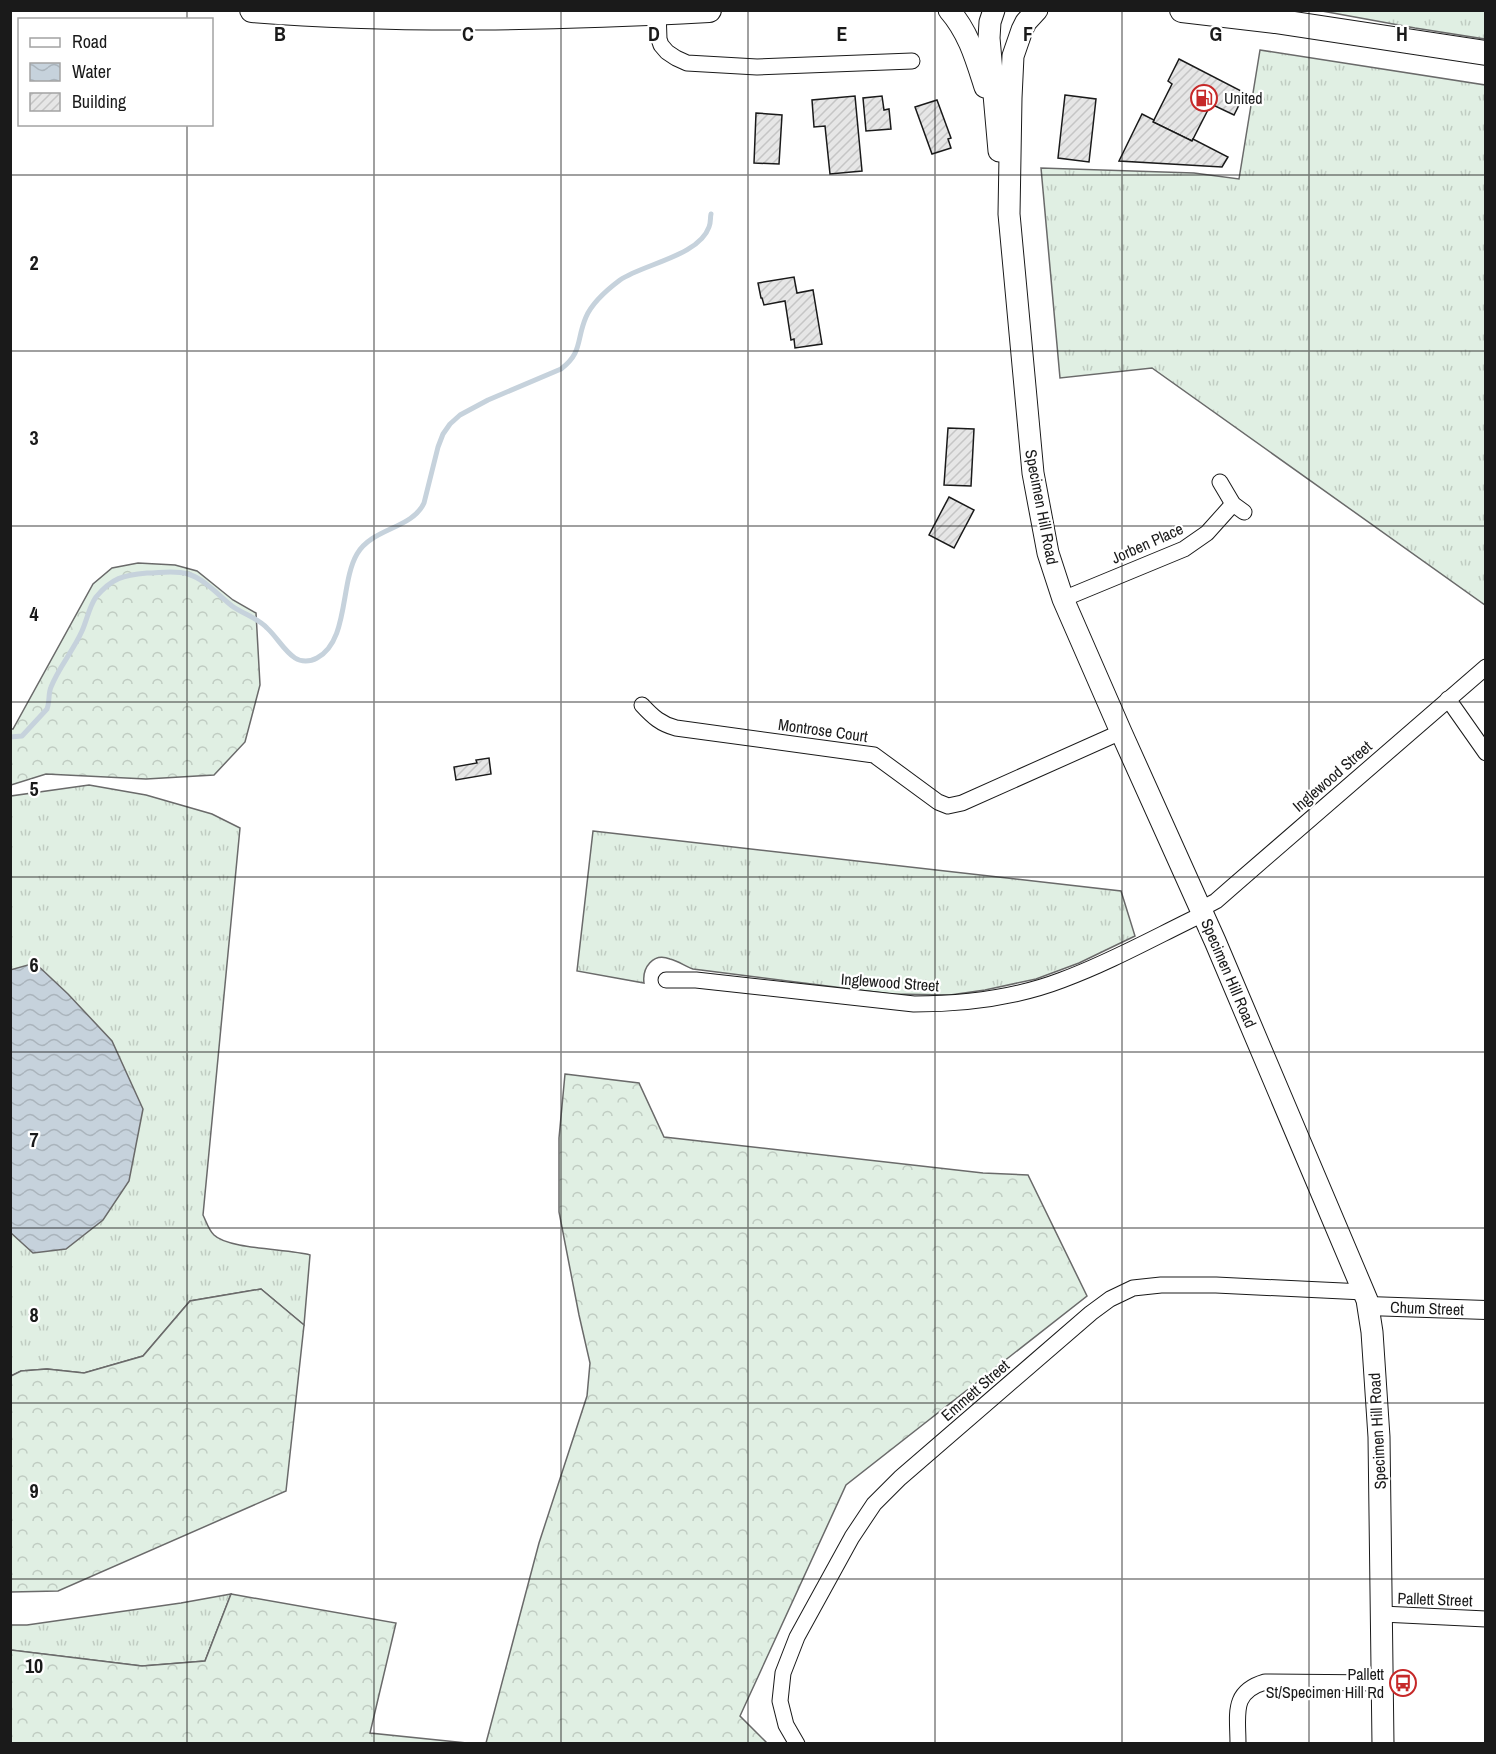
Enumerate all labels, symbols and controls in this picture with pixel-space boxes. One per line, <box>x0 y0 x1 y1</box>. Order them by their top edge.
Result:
legend <box>18 18 213 126</box>
text: B <box>274 20 286 47</box>
text: C <box>462 20 474 47</box>
text: D <box>648 20 660 47</box>
text: E <box>837 20 848 47</box>
text: F <box>1023 20 1033 47</box>
text: G <box>1210 20 1222 47</box>
text: H <box>1396 20 1408 47</box>
text: Road <box>72 29 107 54</box>
text: Water <box>72 59 111 84</box>
fuel station icon: United <box>1189 83 1219 113</box>
place label: United <box>1224 87 1263 109</box>
text: Building <box>72 89 127 114</box>
text: 2 <box>29 249 39 276</box>
text: 3 <box>29 424 39 451</box>
street label: Specimen Hill Road <box>1020 448 1064 566</box>
street label: Jorben Place <box>1108 517 1186 569</box>
text: 4 <box>29 600 39 627</box>
street label: Montrose Court <box>777 713 870 747</box>
street label: Inglewood Street <box>1288 735 1377 817</box>
text: 5 <box>29 775 39 802</box>
street label: Specimen Hill Road <box>1196 915 1262 1031</box>
text: 6 <box>29 951 39 978</box>
street label: Inglewood Street <box>840 968 940 996</box>
text: 7 <box>29 1126 39 1153</box>
street label: Chum Street <box>1390 1296 1465 1320</box>
text: 8 <box>29 1301 39 1328</box>
street label: Emmett Street <box>936 1354 1014 1426</box>
street label: Specimen Hill Road <box>1363 1372 1391 1490</box>
text: 9 <box>29 1477 39 1504</box>
street label: Pallett Street <box>1397 1587 1473 1611</box>
text: 10 <box>25 1652 43 1679</box>
place label: Pallett St/Specimen Hill Rd <box>1266 1663 1384 1703</box>
bus stop icon: Pallett St/Specimen Hill Rd <box>1388 1668 1418 1698</box>

